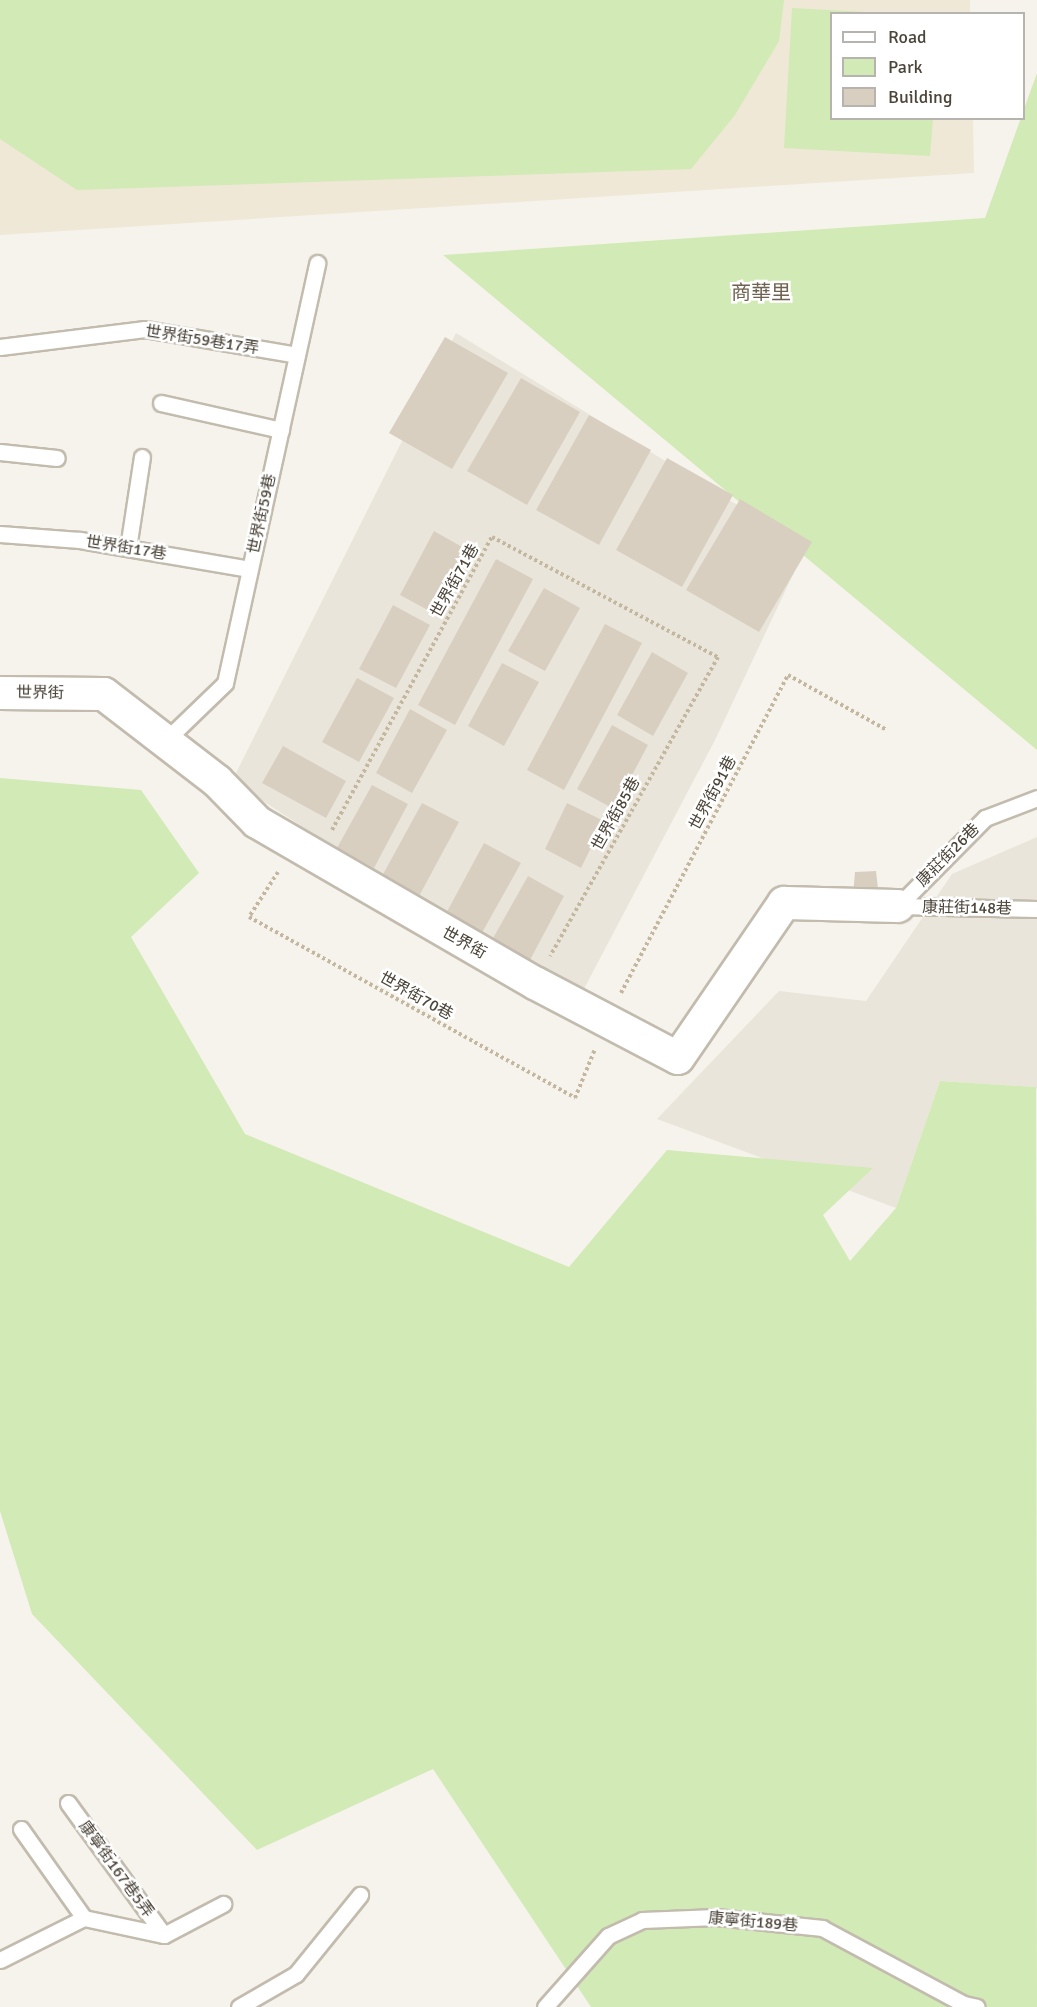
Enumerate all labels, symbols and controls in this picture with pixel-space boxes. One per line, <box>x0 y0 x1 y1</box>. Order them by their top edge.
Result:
legend <box>830 12 1025 120</box>
text: Road <box>888 26 927 48</box>
text: Park <box>888 56 923 78</box>
text: Building <box>888 86 952 108</box>
district label: 商華里 <box>731 280 791 304</box>
street label: 世界街59巷17弄 <box>144 322 260 358</box>
street label: 世界街59巷 <box>244 472 280 556</box>
street label: 世界街17巷 <box>84 532 168 564</box>
street label: 世界街71巷 <box>427 541 483 621</box>
street label: 世界街 <box>16 683 64 703</box>
street label: 世界街91巷 <box>685 753 741 833</box>
street label: 世界街85巷 <box>588 774 644 854</box>
street label: 康莊街26巷 <box>912 819 984 891</box>
street label: 康莊街148巷 <box>922 898 1012 918</box>
street label: 世界街 <box>438 923 490 963</box>
street label: 世界街70巷 <box>376 968 456 1024</box>
street label: 康寧街167巷5弄 <box>75 1817 157 1921</box>
street label: 康寧街189巷 <box>707 1909 799 1935</box>

